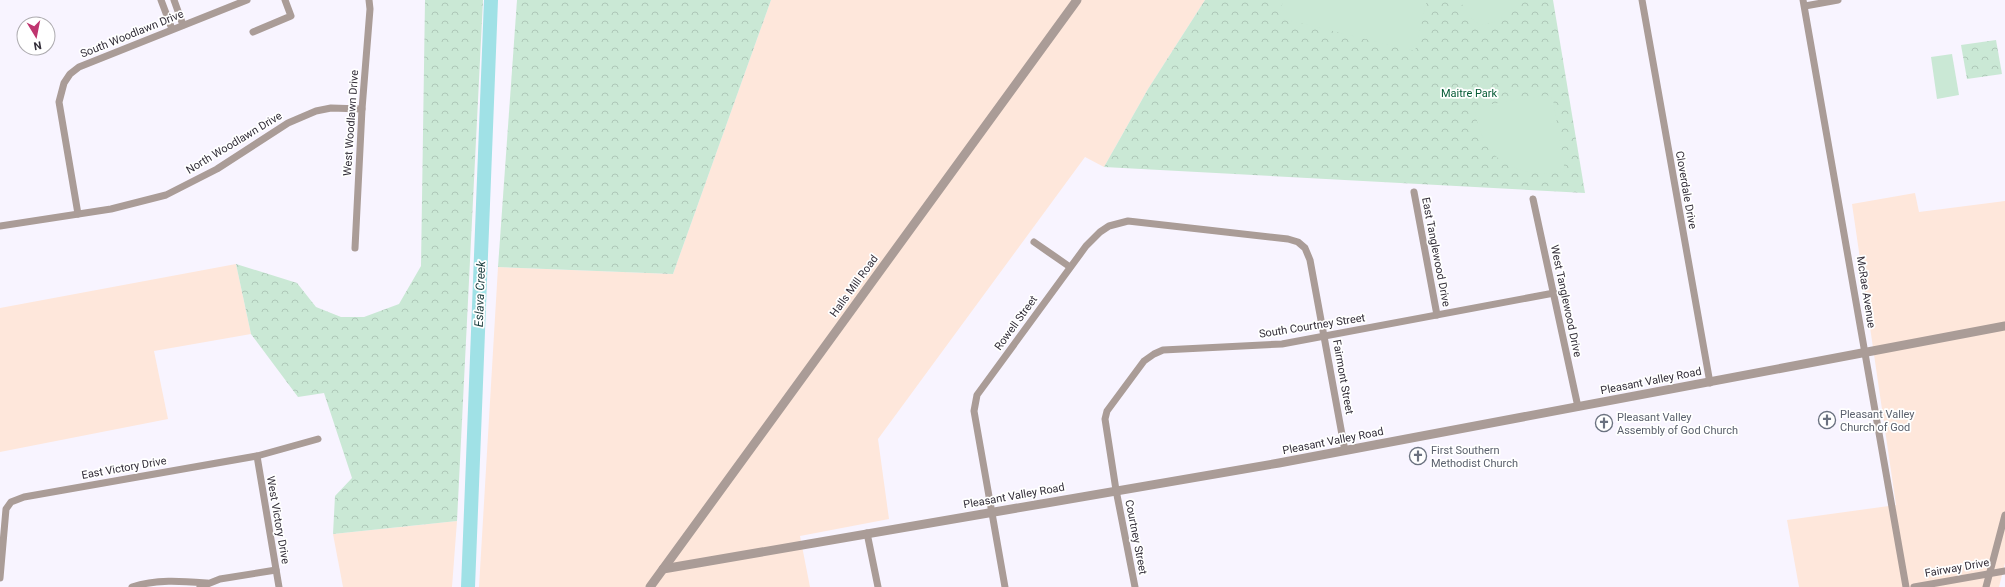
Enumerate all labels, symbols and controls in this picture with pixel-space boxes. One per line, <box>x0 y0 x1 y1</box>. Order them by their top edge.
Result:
street label: South Woodlawn Drive <box>79 7 186 61</box>
north arrow <box>16 16 56 56</box>
text: N <box>32 38 43 52</box>
street label: West Woodlawn Drive <box>341 69 361 176</box>
park label: Maitre Park <box>1441 87 1498 100</box>
street label: North Woodlawn Drive <box>184 109 284 177</box>
street label: Cloverdale Drive <box>1673 150 1699 230</box>
street label: East Tanglewood Drive <box>1419 196 1453 308</box>
street label: West Tanglewood Drive <box>1548 244 1584 358</box>
street label: Halls Mill Road <box>827 253 881 319</box>
street label: McRae Avenue <box>1854 255 1878 329</box>
water label: Eslava Creek <box>472 260 488 327</box>
street label: Rowell Street <box>992 293 1040 353</box>
street label: South Courtney Street <box>1258 311 1366 341</box>
street label: Fairmont Street <box>1330 339 1356 416</box>
street label: Pleasant Valley Road <box>1599 365 1703 397</box>
place label: Pleasant Valley Church of God <box>1840 408 1915 434</box>
church icon: Pleasant Valley Church of God <box>1817 410 1837 430</box>
place label: Pleasant Valley Assembly of God Church <box>1617 411 1738 437</box>
church icon: Pleasant Valley Assembly of God Church <box>1594 413 1614 433</box>
street label: Pleasant Valley Road <box>1281 425 1385 457</box>
place label: First Southern Methodist Church <box>1431 444 1518 470</box>
church icon: First Southern Methodist Church <box>1408 446 1428 466</box>
street label: East Victory Drive <box>81 454 168 482</box>
street label: West Victory Drive <box>264 475 292 565</box>
street label: Pleasant Valley Road <box>962 481 1066 511</box>
street label: Courtney Street <box>1122 499 1150 576</box>
street label: Fairway Drive <box>1924 556 1990 580</box>

